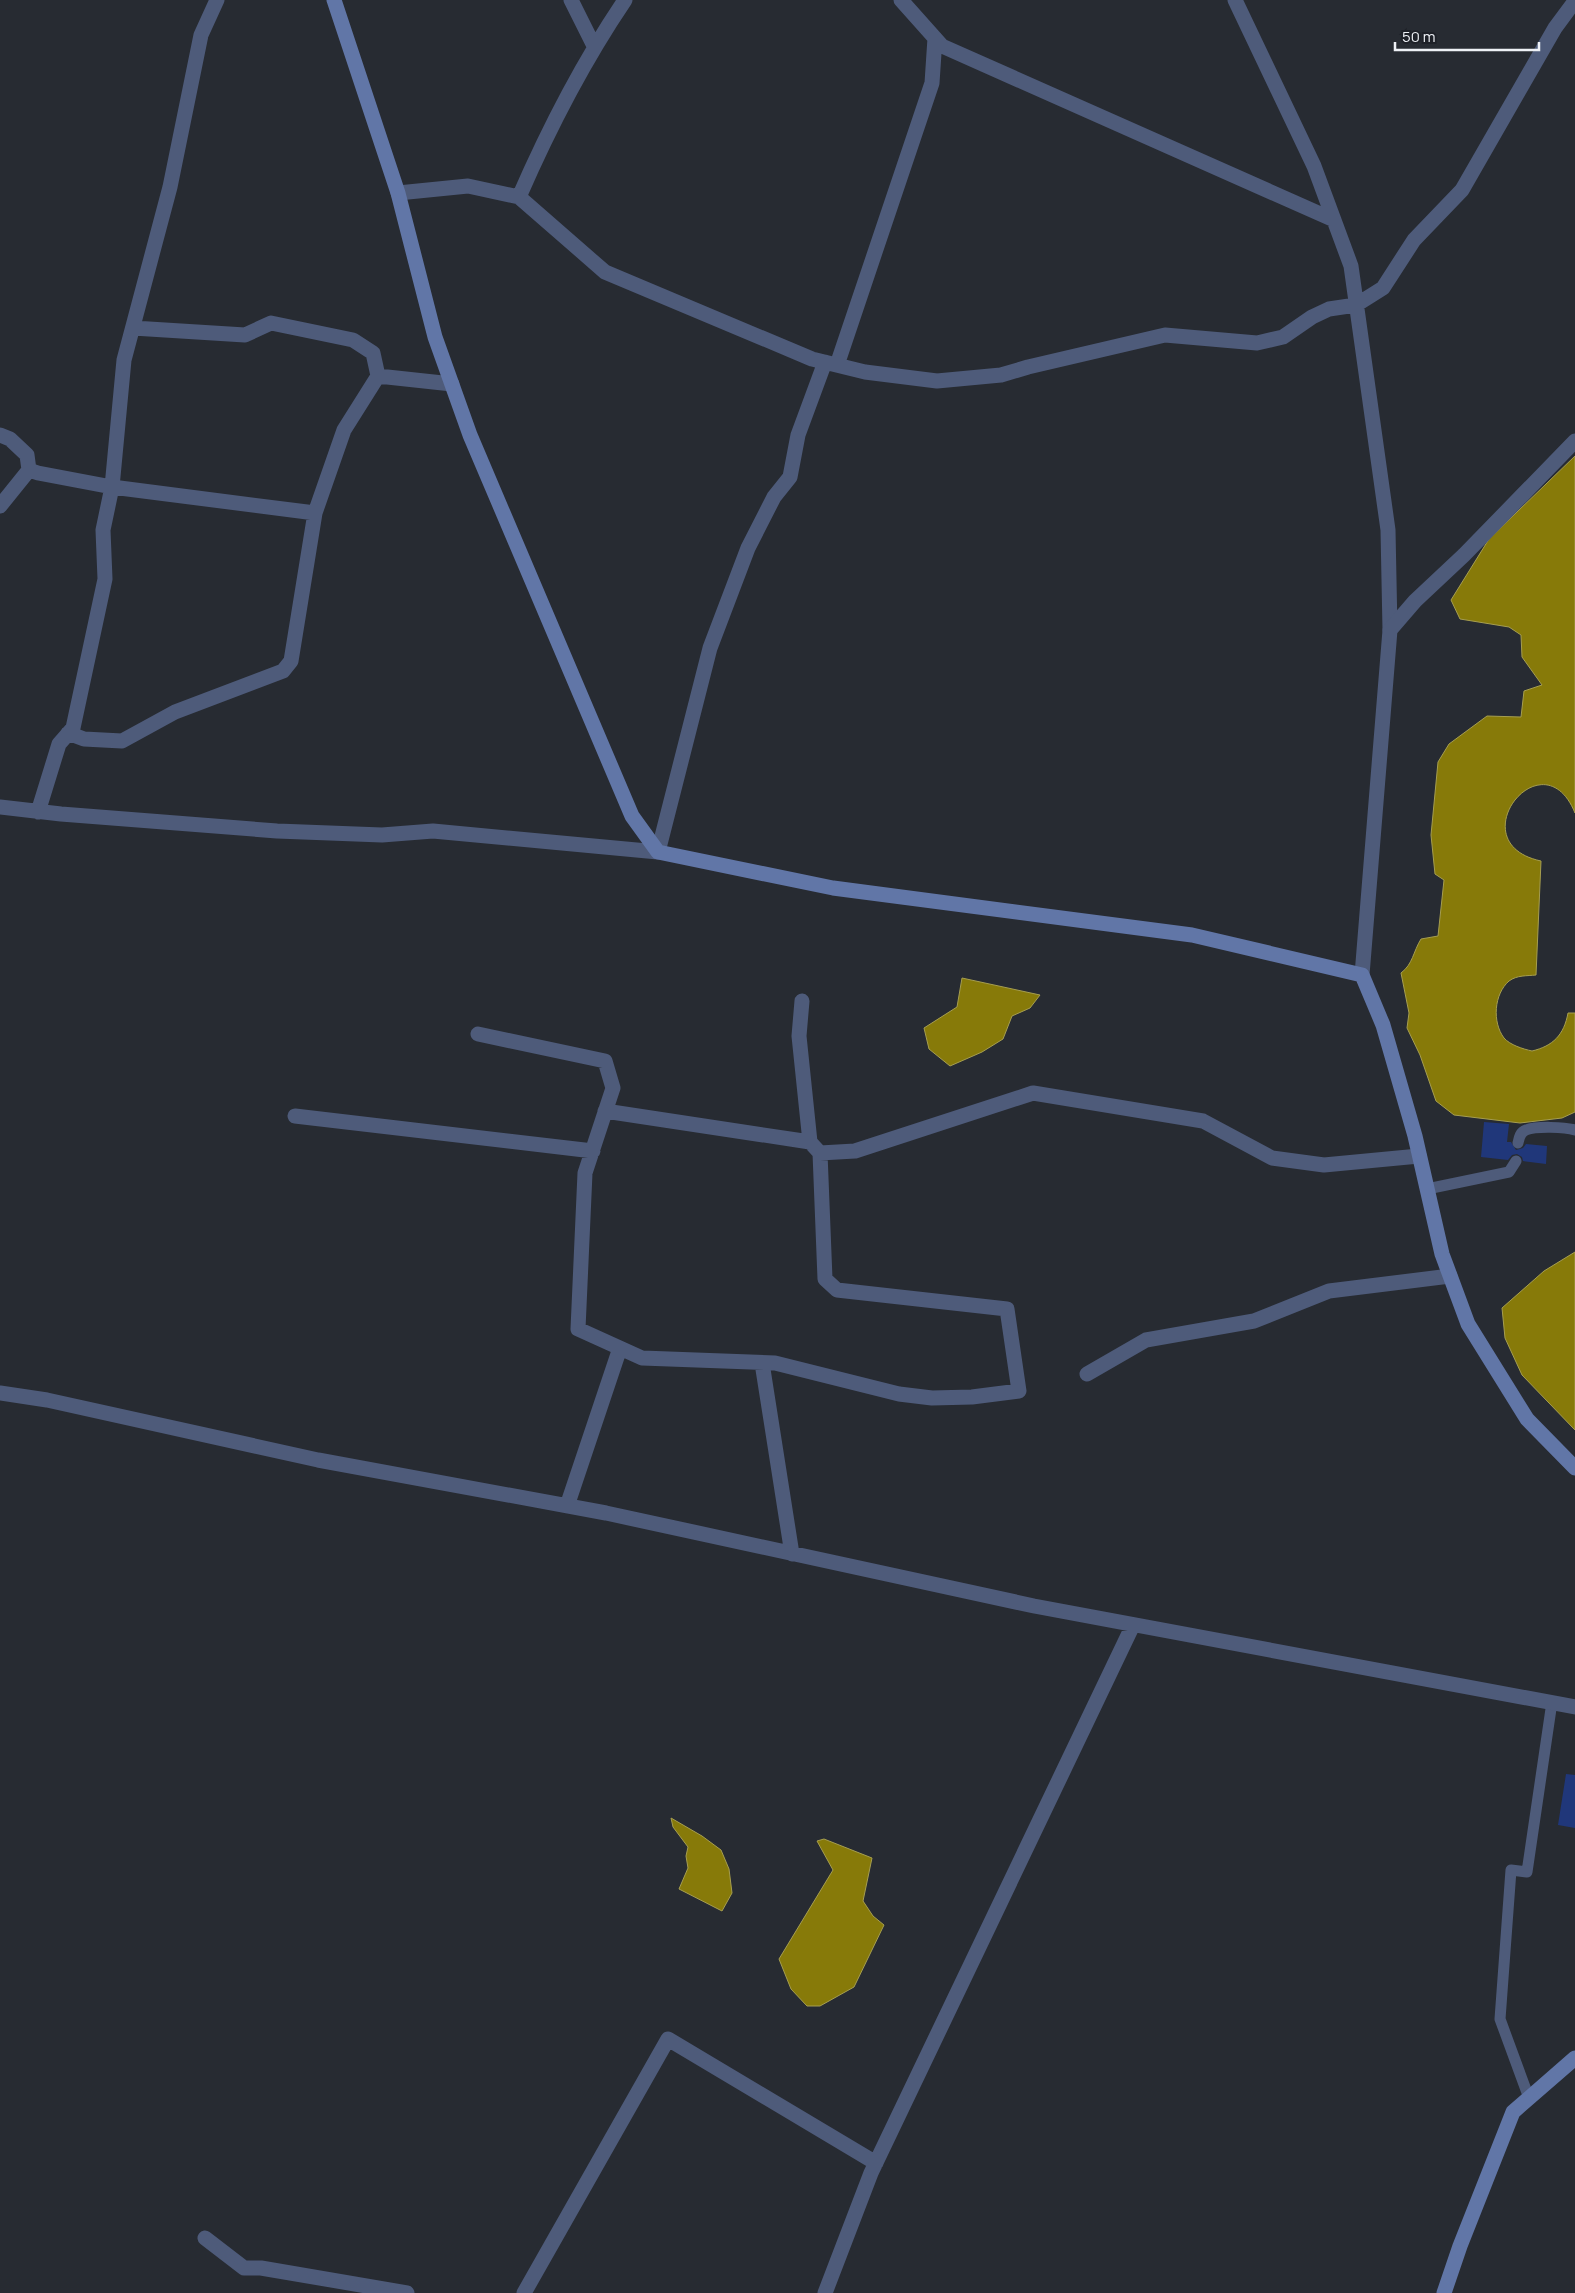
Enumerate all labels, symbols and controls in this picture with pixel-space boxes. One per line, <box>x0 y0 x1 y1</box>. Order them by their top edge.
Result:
scale bar <box>1395 20 1539 52</box>
text: 50 m <box>1402 26 1436 47</box>

